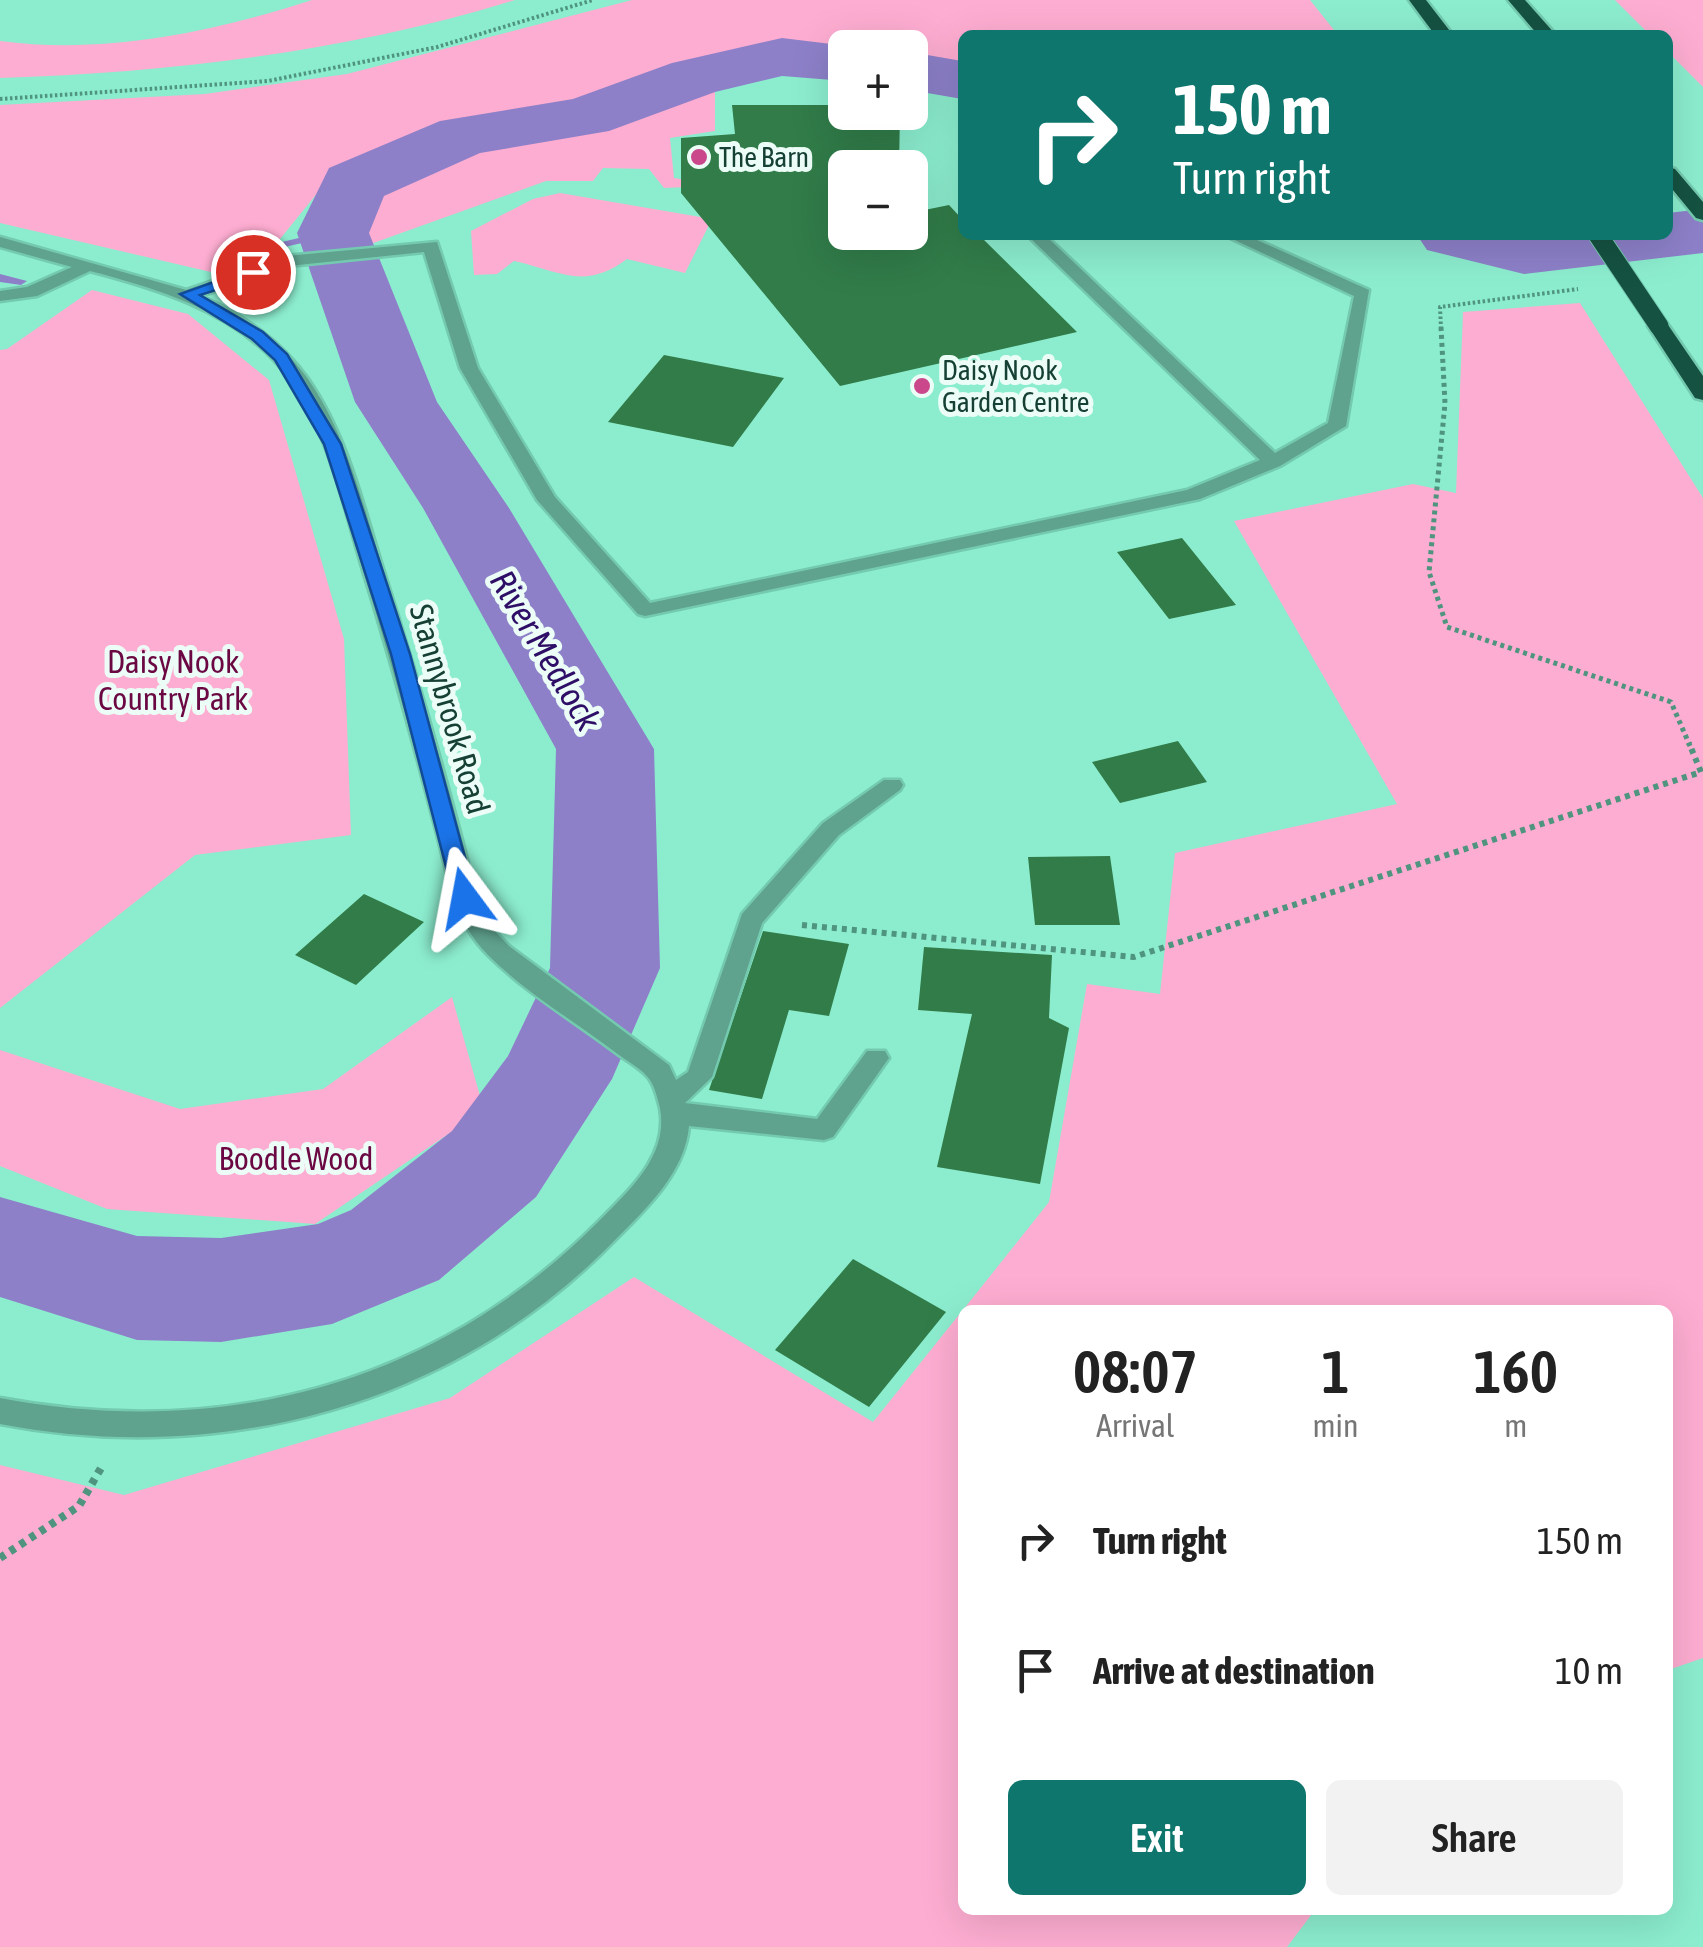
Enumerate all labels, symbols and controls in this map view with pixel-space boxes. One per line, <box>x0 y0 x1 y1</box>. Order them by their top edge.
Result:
map controls <box>828 30 928 250</box>
button: + <box>828 30 928 130</box>
text: 150 m <box>1173 69 1332 149</box>
icon: right <box>1008 70 1138 200</box>
place label: The Barn <box>719 141 809 173</box>
marker: The Barn <box>688 146 710 168</box>
button: − <box>828 150 928 250</box>
text: Turn right <box>1173 152 1331 204</box>
pin <box>211 230 296 315</box>
icon: arrive <box>226 245 281 300</box>
place label: Daisy Nook Garden Centre <box>942 354 1089 418</box>
marker: Daisy Nook Garden Centre <box>911 375 933 397</box>
water label: River Medlock <box>483 563 610 738</box>
street label: Stannybrook Road <box>402 600 498 818</box>
park label: Daisy Nook Country Park <box>98 643 248 717</box>
position arrow <box>413 846 517 950</box>
park label: Boodle Wood <box>219 1140 373 1177</box>
text: 08:07 <box>1073 1337 1198 1406</box>
text: 1 <box>1321 1337 1350 1406</box>
text: 160 <box>1473 1337 1558 1406</box>
text: Arrival <box>1096 1407 1174 1444</box>
text: min <box>1313 1407 1358 1444</box>
text: m <box>1504 1407 1527 1444</box>
icon: right <box>1008 1513 1063 1568</box>
text: Turn right <box>1093 1519 1227 1562</box>
text: 150 m <box>1537 1519 1623 1562</box>
icon: arrive <box>1008 1643 1063 1698</box>
text: Arrive at destination <box>1093 1649 1375 1692</box>
text: 10 m <box>1555 1649 1623 1692</box>
button: Exit <box>1008 1780 1306 1895</box>
button: Share <box>1326 1780 1623 1895</box>

